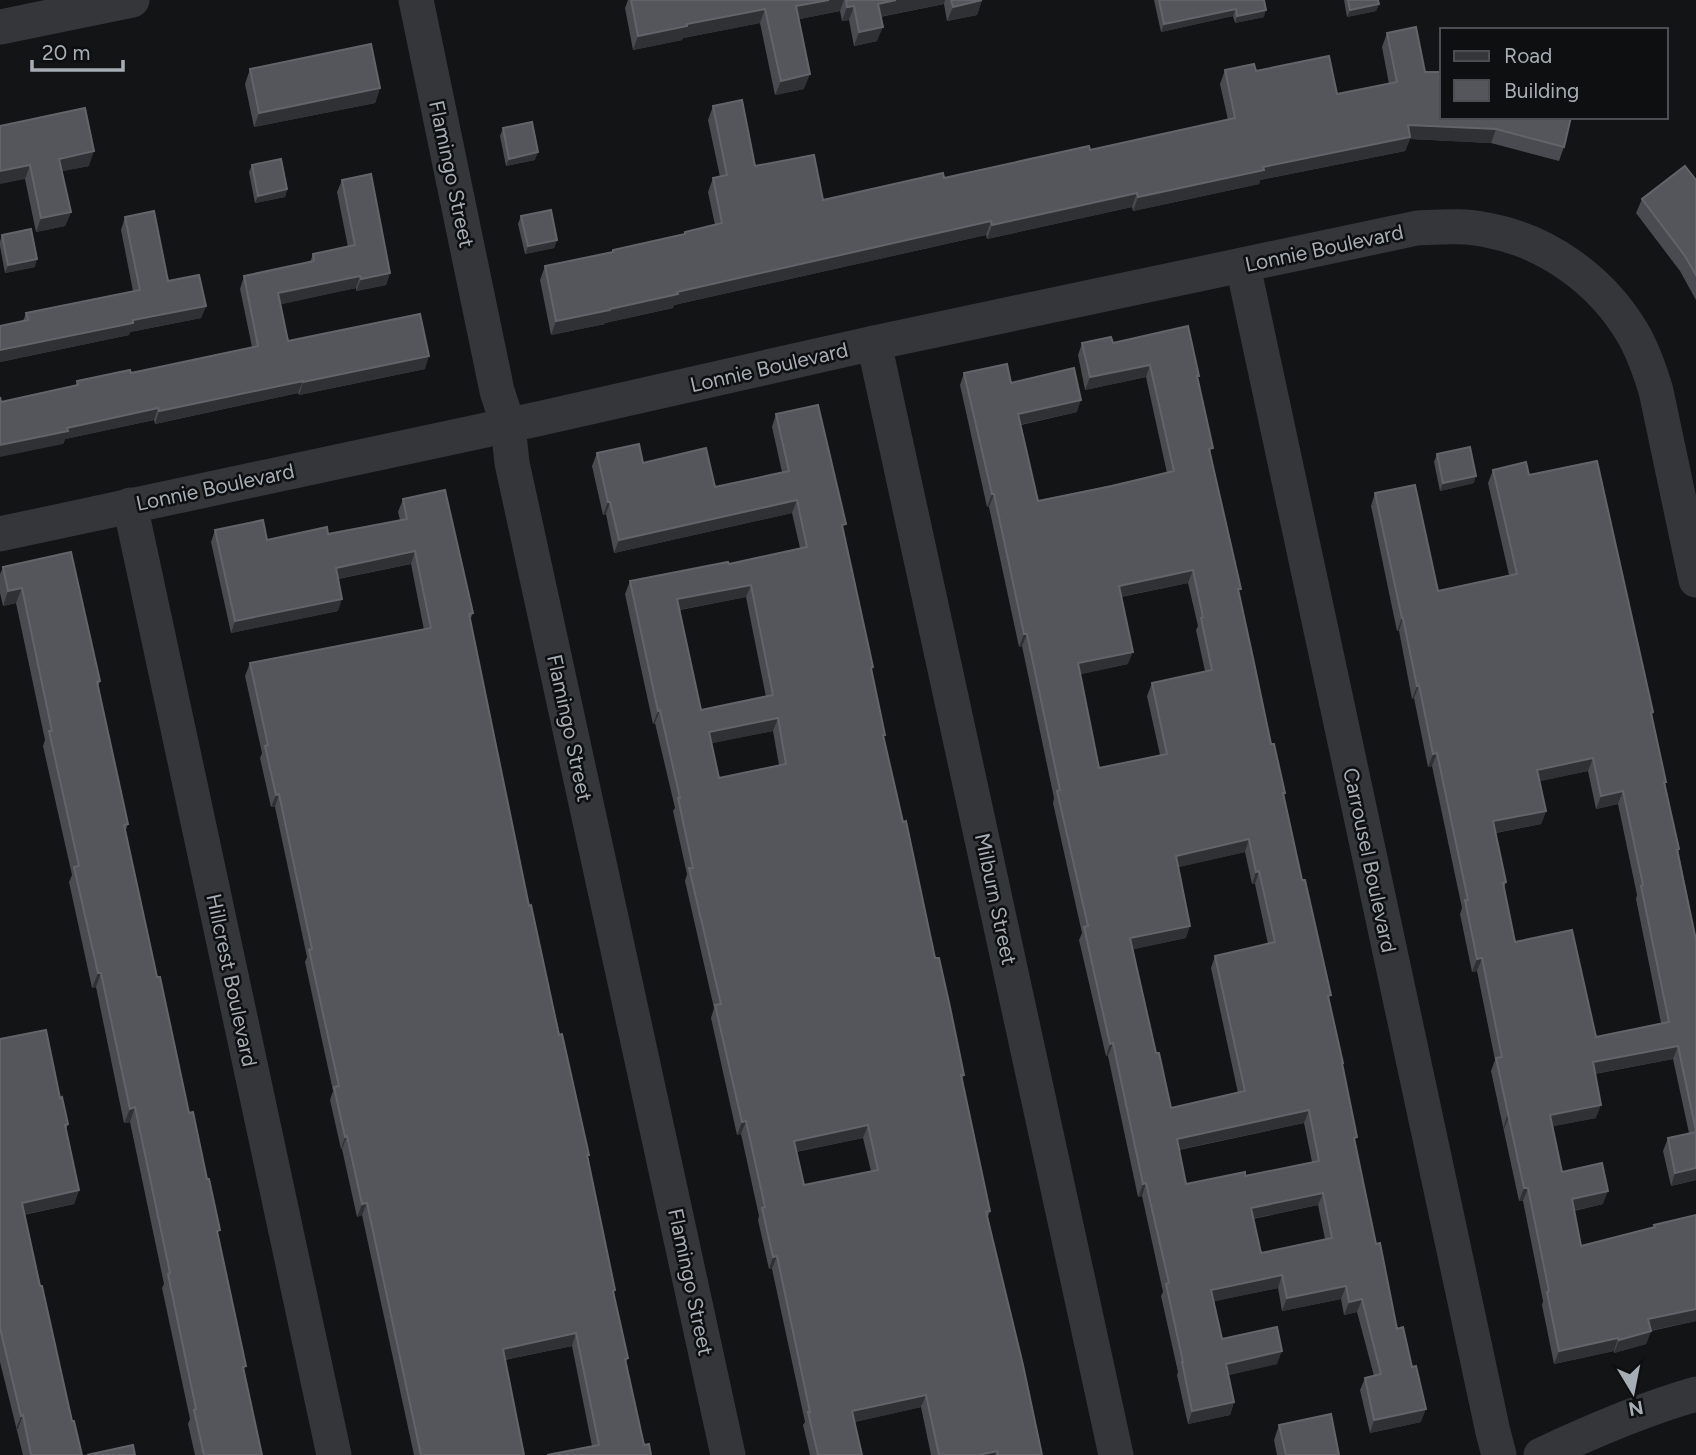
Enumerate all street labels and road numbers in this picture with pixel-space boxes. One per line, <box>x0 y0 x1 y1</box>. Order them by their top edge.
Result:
street label: Flamingo Street <box>424 98 480 250</box>
street label: Lonnie Boulevard <box>1242 219 1406 277</box>
street label: Lonnie Boulevard <box>688 337 850 397</box>
street label: Lonnie Boulevard <box>133 458 297 516</box>
street label: Flamingo Street <box>542 652 598 804</box>
street label: Carrousel Boulevard <box>1338 765 1402 955</box>
street label: Milburn Street <box>970 831 1022 967</box>
street label: Hillcrest Boulevard <box>201 891 263 1069</box>
street label: Flamingo Street <box>663 1206 719 1358</box>

